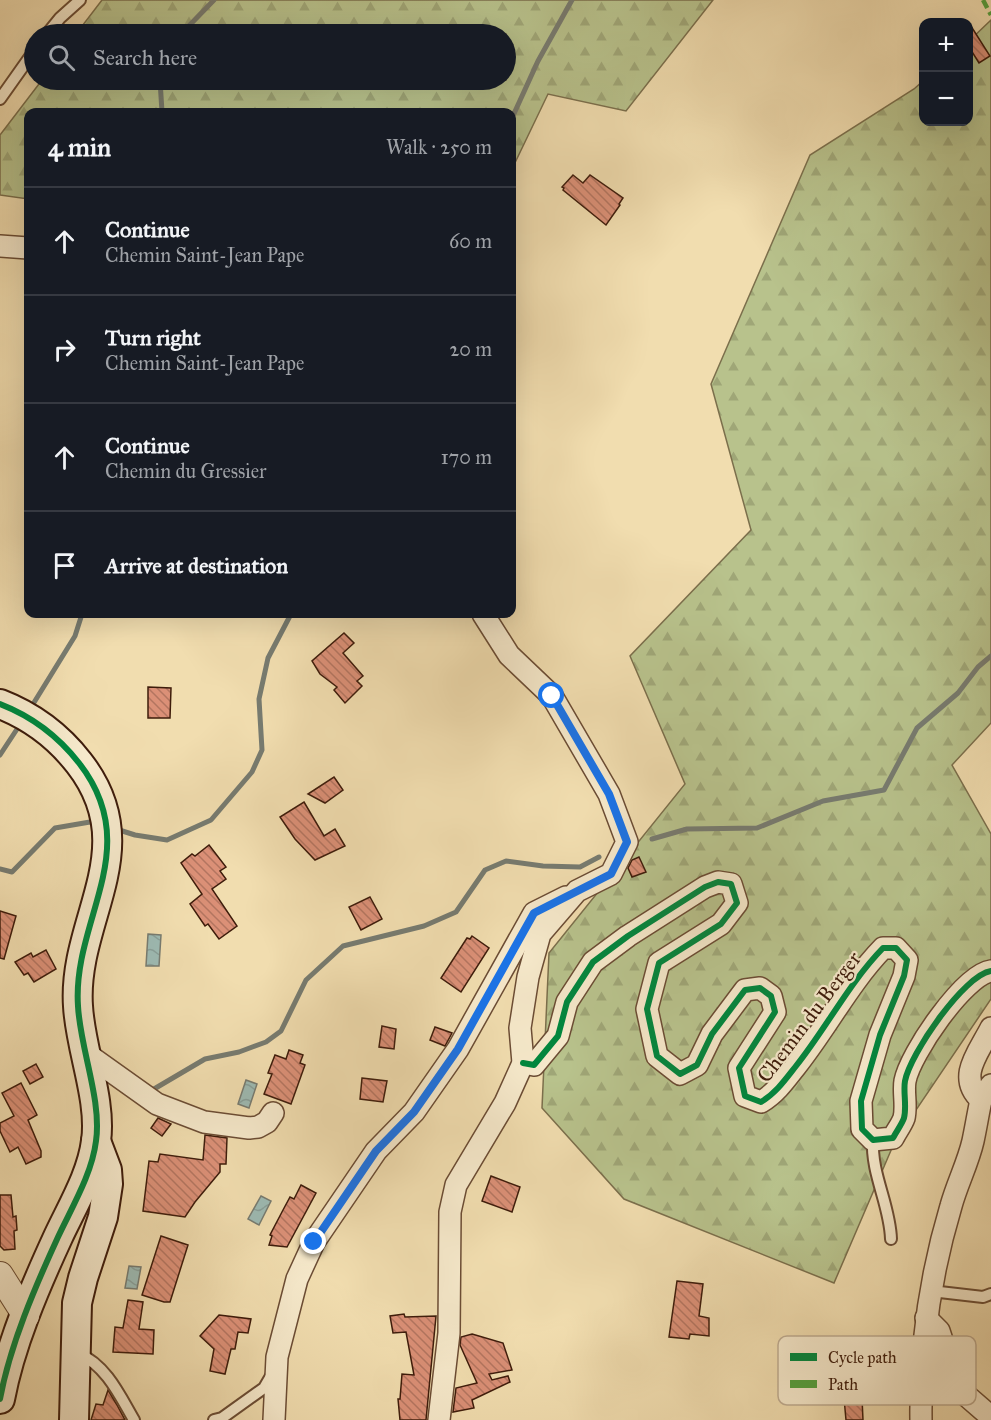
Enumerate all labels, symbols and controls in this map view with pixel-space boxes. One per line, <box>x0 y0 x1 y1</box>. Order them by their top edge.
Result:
map controls <box>919 18 973 126</box>
button: + <box>919 18 973 72</box>
search box <box>24 24 516 90</box>
icon: search <box>45 41 78 74</box>
text: Search here <box>93 44 197 71</box>
button: − <box>919 72 973 126</box>
text: 4 min <box>48 131 111 163</box>
text: Walk · 250 m <box>386 135 492 159</box>
text: Continue <box>105 216 190 243</box>
icon: ahead <box>48 225 81 258</box>
text: 60 m <box>449 229 492 253</box>
text: Chemin Saint-Jean Pape <box>105 243 304 267</box>
text: Turn right <box>105 324 201 351</box>
icon: right <box>48 333 81 366</box>
text: 20 m <box>449 337 492 361</box>
text: Chemin Saint-Jean Pape <box>105 351 304 375</box>
text: Continue <box>105 432 190 459</box>
icon: ahead <box>48 441 81 474</box>
text: 170 m <box>441 445 492 469</box>
text: Chemin du Gressier <box>105 459 267 483</box>
icon: arrive <box>48 549 81 582</box>
text: Arrive at destination <box>105 552 288 579</box>
route start <box>538 682 564 708</box>
street label: Chemin du Berger <box>751 946 867 1088</box>
route end <box>300 1228 326 1254</box>
legend <box>778 1336 976 1405</box>
text: Cycle path <box>828 1348 897 1367</box>
text: Path <box>828 1375 858 1394</box>

